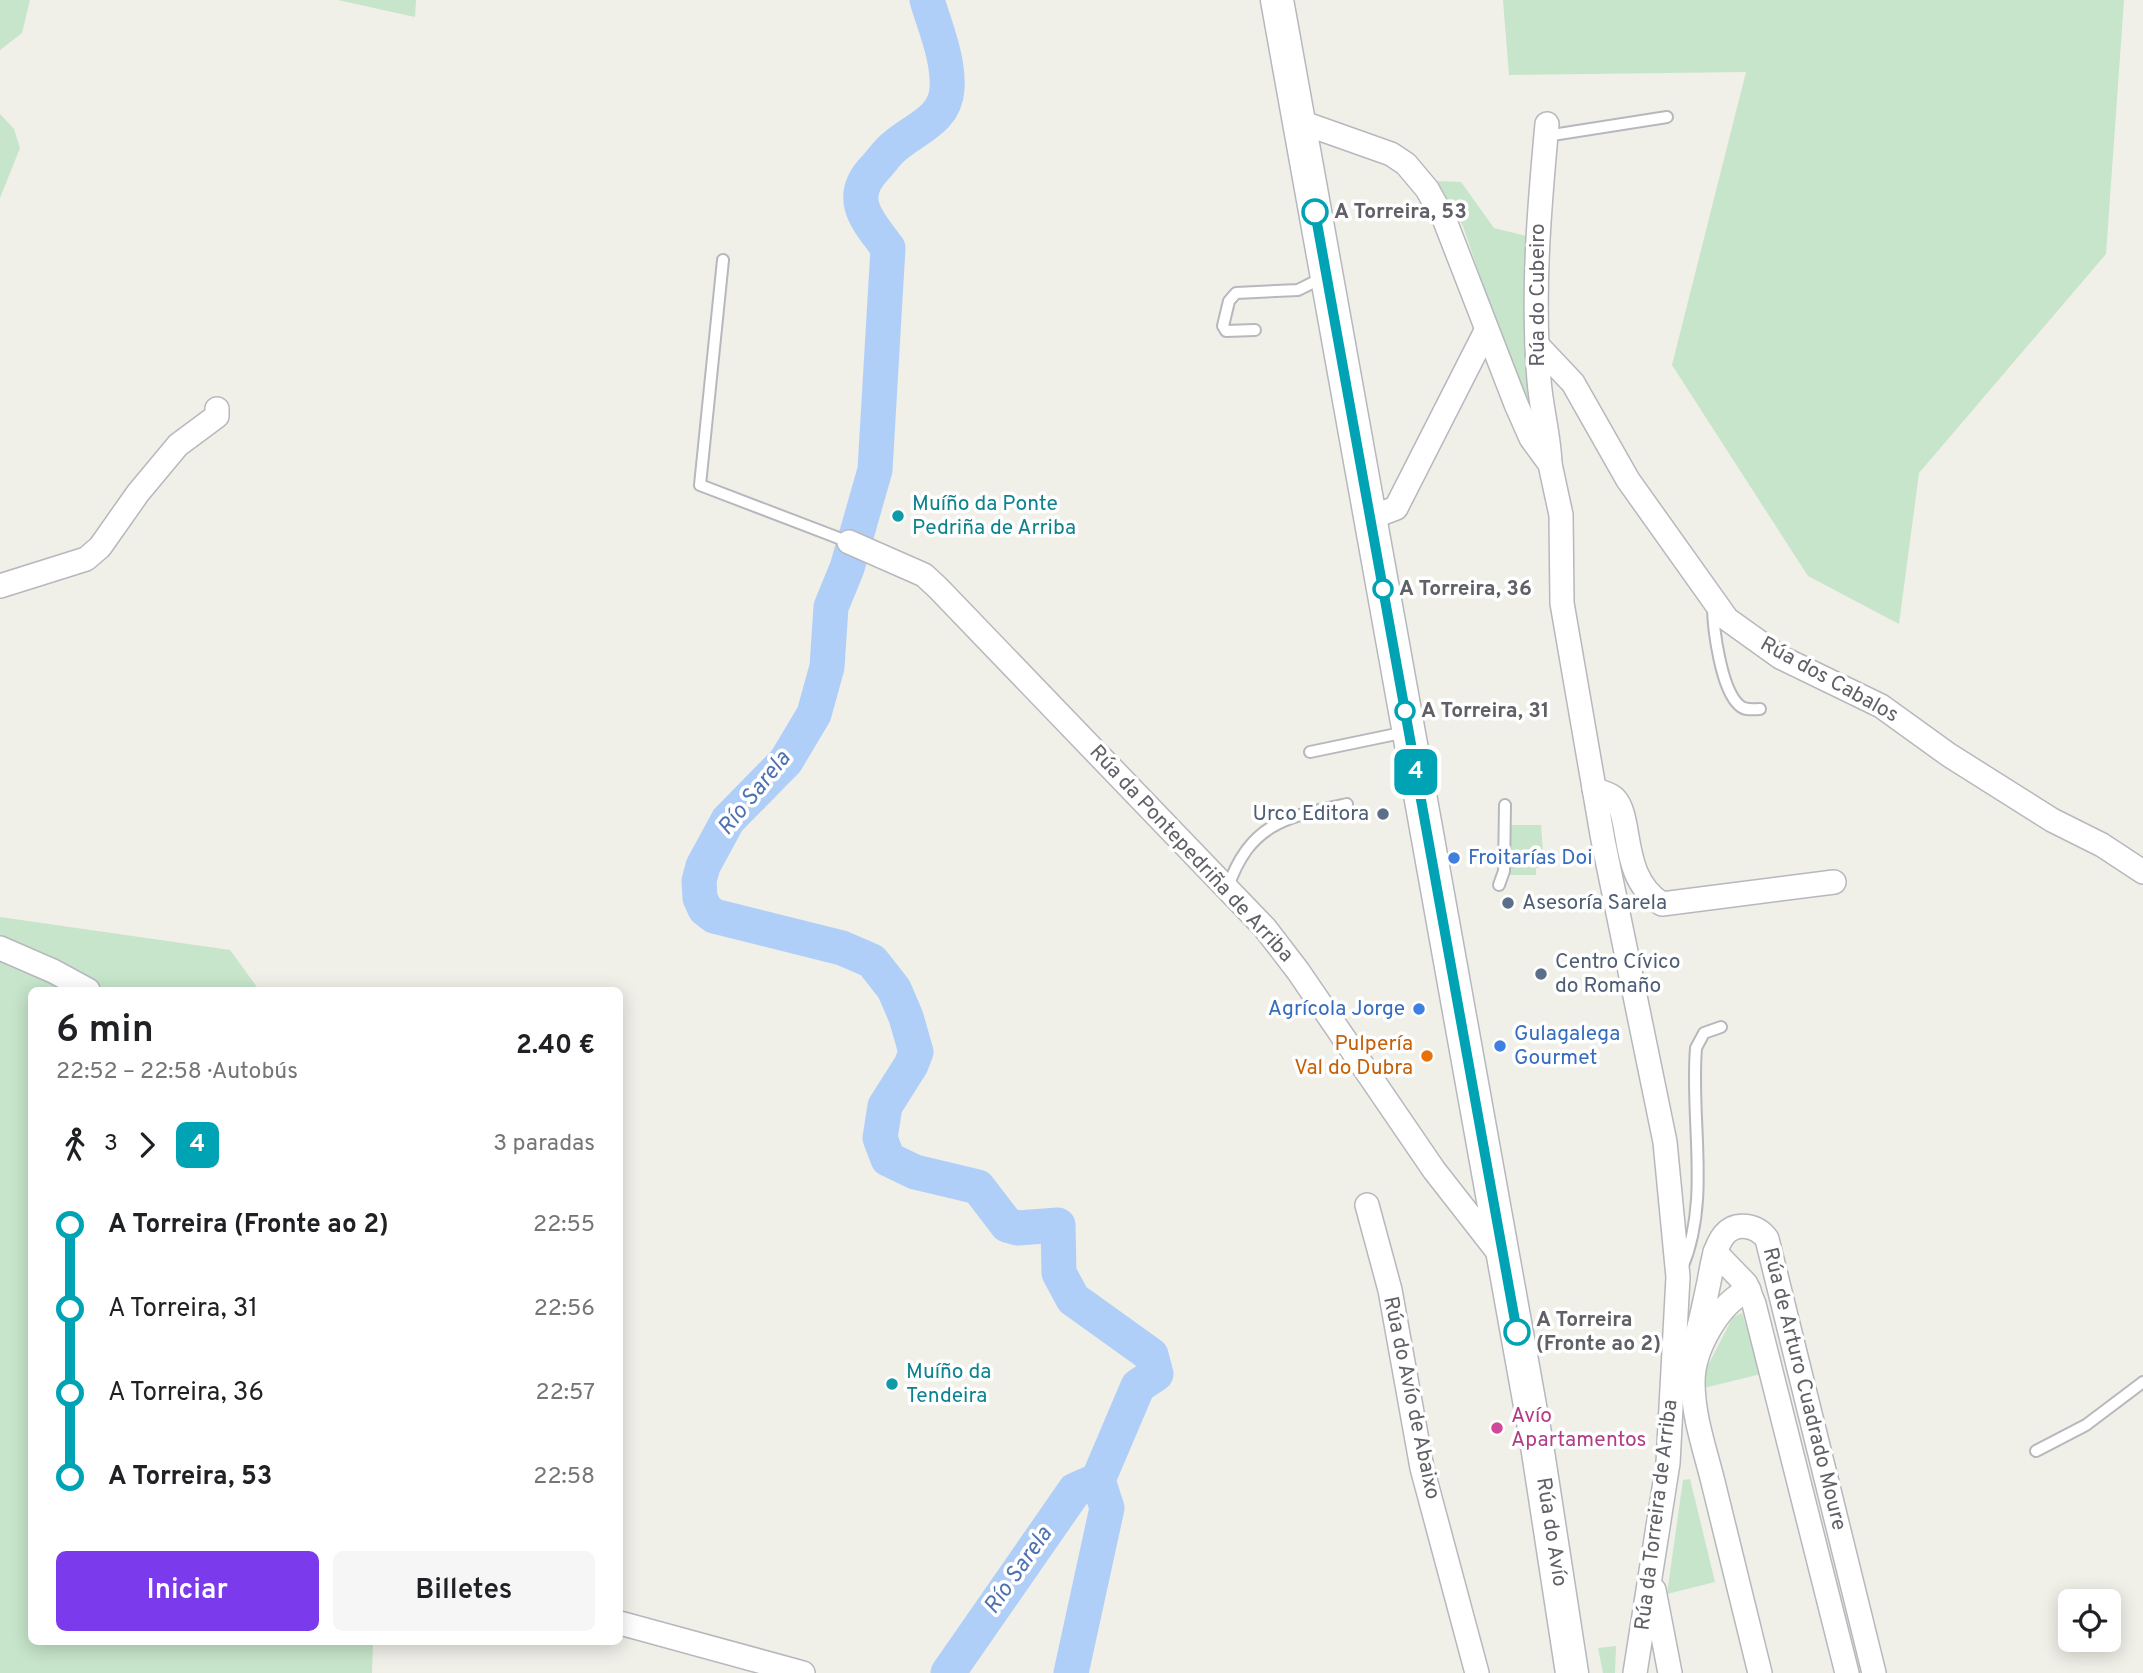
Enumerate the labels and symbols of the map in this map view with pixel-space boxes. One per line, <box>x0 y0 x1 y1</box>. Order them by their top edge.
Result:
marker: A Torreira, 53 <box>1302 199 1328 225</box>
place label: A Torreira, 53 <box>1334 199 1467 226</box>
street label: Rúa do Cubeiro <box>1525 223 1552 367</box>
place label: Muíño da Ponte Pedriña de Arriba <box>912 491 1076 542</box>
marker: Muíño da Ponte Pedriña de Arriba <box>890 508 906 524</box>
place label: A Torreira, 36 <box>1399 576 1532 603</box>
marker: A Torreira, 36 <box>1373 579 1393 599</box>
street label: Rúa dos Cabalos <box>1755 631 1903 729</box>
place label: A Torreira, 31 <box>1421 698 1549 725</box>
marker: A Torreira, 31 <box>1395 701 1415 721</box>
street label: Rúa da Pontepedriña de Arriba <box>1083 740 1299 968</box>
water label: Río Sarela <box>712 746 798 842</box>
line badge: 4 <box>1393 749 1439 795</box>
place label: Urco Editora <box>1252 801 1369 828</box>
marker: Urco Editora <box>1375 806 1391 822</box>
place label: Froitarías Doi <box>1468 845 1592 872</box>
marker: Froitarías Doi <box>1446 850 1462 866</box>
place label: Asesoría Sarela <box>1522 890 1667 917</box>
marker: Asesoría Sarela <box>1500 895 1516 911</box>
place label: Centro Cívico do Romaño <box>1555 949 1681 1000</box>
marker: Centro Cívico do Romaño <box>1533 966 1549 982</box>
place label: Agrícola Jorge <box>1268 996 1405 1023</box>
marker: Agrícola Jorge <box>1411 1001 1427 1017</box>
place label: Gulagalega Gourmet <box>1514 1021 1620 1072</box>
place label: Pulpería Val do Dubra <box>1294 1031 1413 1082</box>
marker: Gulagalega Gourmet <box>1492 1038 1508 1054</box>
marker: Pulpería Val do Dubra <box>1419 1048 1435 1064</box>
street label: Rúa de Arturo Cuadrado Moure <box>1756 1245 1852 1533</box>
street label: Rúa do Avío de Abaixo <box>1376 1294 1446 1502</box>
place label: A Torreira (Fronte ao 2) <box>1536 1307 1661 1358</box>
marker: A Torreira (Fronte ao 2) <box>1504 1319 1530 1345</box>
place label: Muíño da Tendeira <box>906 1359 991 1410</box>
marker: Muíño da Tendeira <box>884 1376 900 1392</box>
street label: Rúa da Torreira de Arriba <box>1629 1398 1685 1632</box>
place label: Avío Apartamentos <box>1511 1403 1646 1454</box>
marker: Avío Apartamentos <box>1489 1420 1505 1436</box>
street label: Rúa do Avío <box>1529 1476 1573 1588</box>
water label: Río Sarela <box>978 1521 1060 1621</box>

